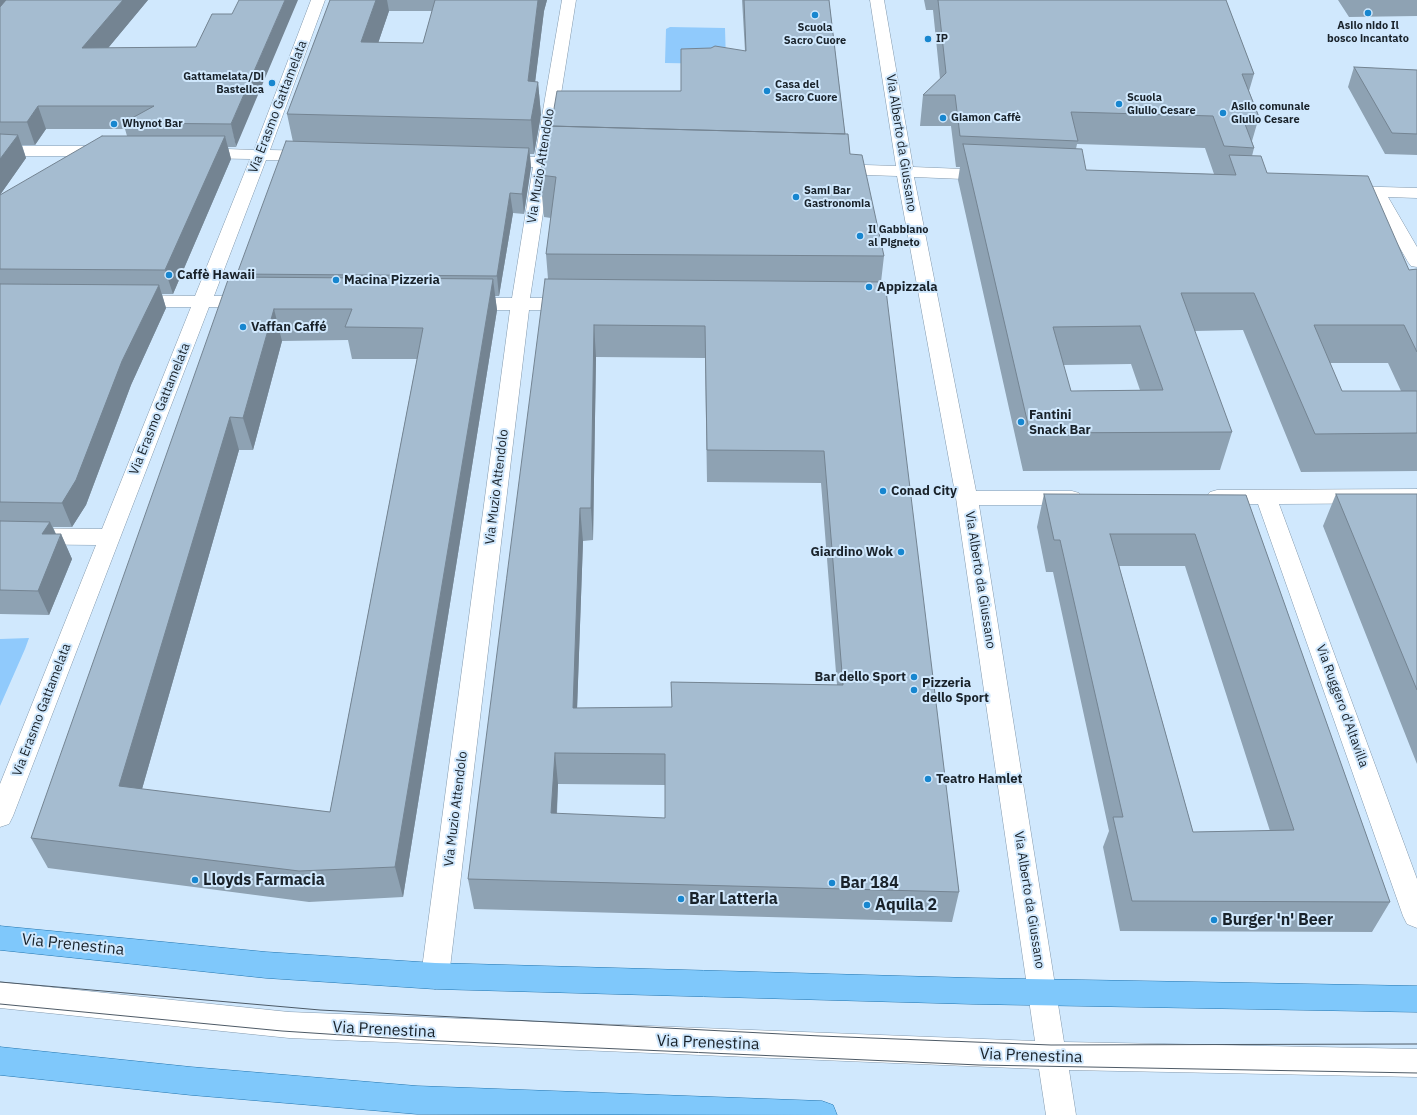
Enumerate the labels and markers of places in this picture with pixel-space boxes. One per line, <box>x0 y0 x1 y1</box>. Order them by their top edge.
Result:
marker: Asilo nido Il bosco incantato <box>1363 8 1373 18</box>
marker: Scuola Sacro Cuore <box>810 10 820 20</box>
place label: Asilo nido Il bosco incantato <box>1327 19 1409 45</box>
place label: Scuola Sacro Cuore <box>784 21 846 47</box>
place label: IP <box>936 32 948 46</box>
marker: IP <box>923 34 933 44</box>
place label: Gattamelata/Di Bastelica <box>183 70 264 96</box>
marker: Gattamelata/Di Bastelica <box>267 78 277 88</box>
place label: Casa del Sacro Cuore <box>775 78 837 104</box>
marker: Casa del Sacro Cuore <box>762 86 772 96</box>
place label: Scuola Giulio Cesare <box>1127 91 1196 117</box>
marker: Scuola Giulio Cesare <box>1114 99 1124 109</box>
place label: Asilo comunale Giulio Cesare <box>1231 100 1310 126</box>
marker: Asilo comunale Giulio Cesare <box>1218 108 1228 118</box>
place label: Giamon Caffè <box>951 111 1021 125</box>
marker: Giamon Caffè <box>938 113 948 123</box>
place label: Whynot Bar <box>122 117 183 131</box>
marker: Whynot Bar <box>109 119 119 129</box>
place label: Sami Bar Gastronomia <box>804 184 870 210</box>
marker: Sami Bar Gastronomia <box>791 192 801 202</box>
place label: Il Gabbiano al Pigneto <box>868 223 928 249</box>
marker: Il Gabbiano al Pigneto <box>855 231 865 241</box>
place label: Caffè Hawaii <box>177 267 255 283</box>
marker: Caffè Hawaii <box>164 270 174 280</box>
place label: Macina Pizzeria <box>344 272 440 288</box>
marker: Macina Pizzeria <box>331 275 341 285</box>
place label: Appizzala <box>877 279 938 295</box>
marker: Appizzala <box>864 282 874 292</box>
place label: Vaffan Caffé <box>251 319 327 335</box>
marker: Vaffan Caffé <box>238 322 248 332</box>
place label: Fantini Snack Bar <box>1029 407 1091 438</box>
marker: Fantini Snack Bar <box>1016 417 1026 427</box>
place label: Conad City <box>891 483 957 499</box>
marker: Conad City <box>878 486 888 496</box>
place label: Giardino Wok <box>810 544 893 560</box>
marker: Giardino Wok <box>896 547 906 557</box>
place label: Bar dello Sport <box>815 669 906 685</box>
marker: Bar dello Sport <box>909 672 919 682</box>
place label: Pizzeria dello Sport <box>922 675 989 706</box>
marker: Pizzeria dello Sport <box>909 685 919 695</box>
place label: Teatro Hamlet <box>936 771 1023 787</box>
marker: Teatro Hamlet <box>923 774 933 784</box>
place label: Lloyds Farmacia <box>203 870 325 890</box>
place label: Bar 184 <box>840 873 899 893</box>
marker: Lloyds Farmacia <box>190 875 200 885</box>
marker: Bar 184 <box>827 878 837 888</box>
place label: Bar Latteria <box>689 889 778 909</box>
marker: Bar Latteria <box>676 894 686 904</box>
place label: Aquila 2 <box>875 895 937 915</box>
marker: Aquila 2 <box>862 900 872 910</box>
place label: Burger 'n' Beer <box>1222 910 1333 930</box>
marker: Burger 'n' Beer <box>1209 915 1219 925</box>

